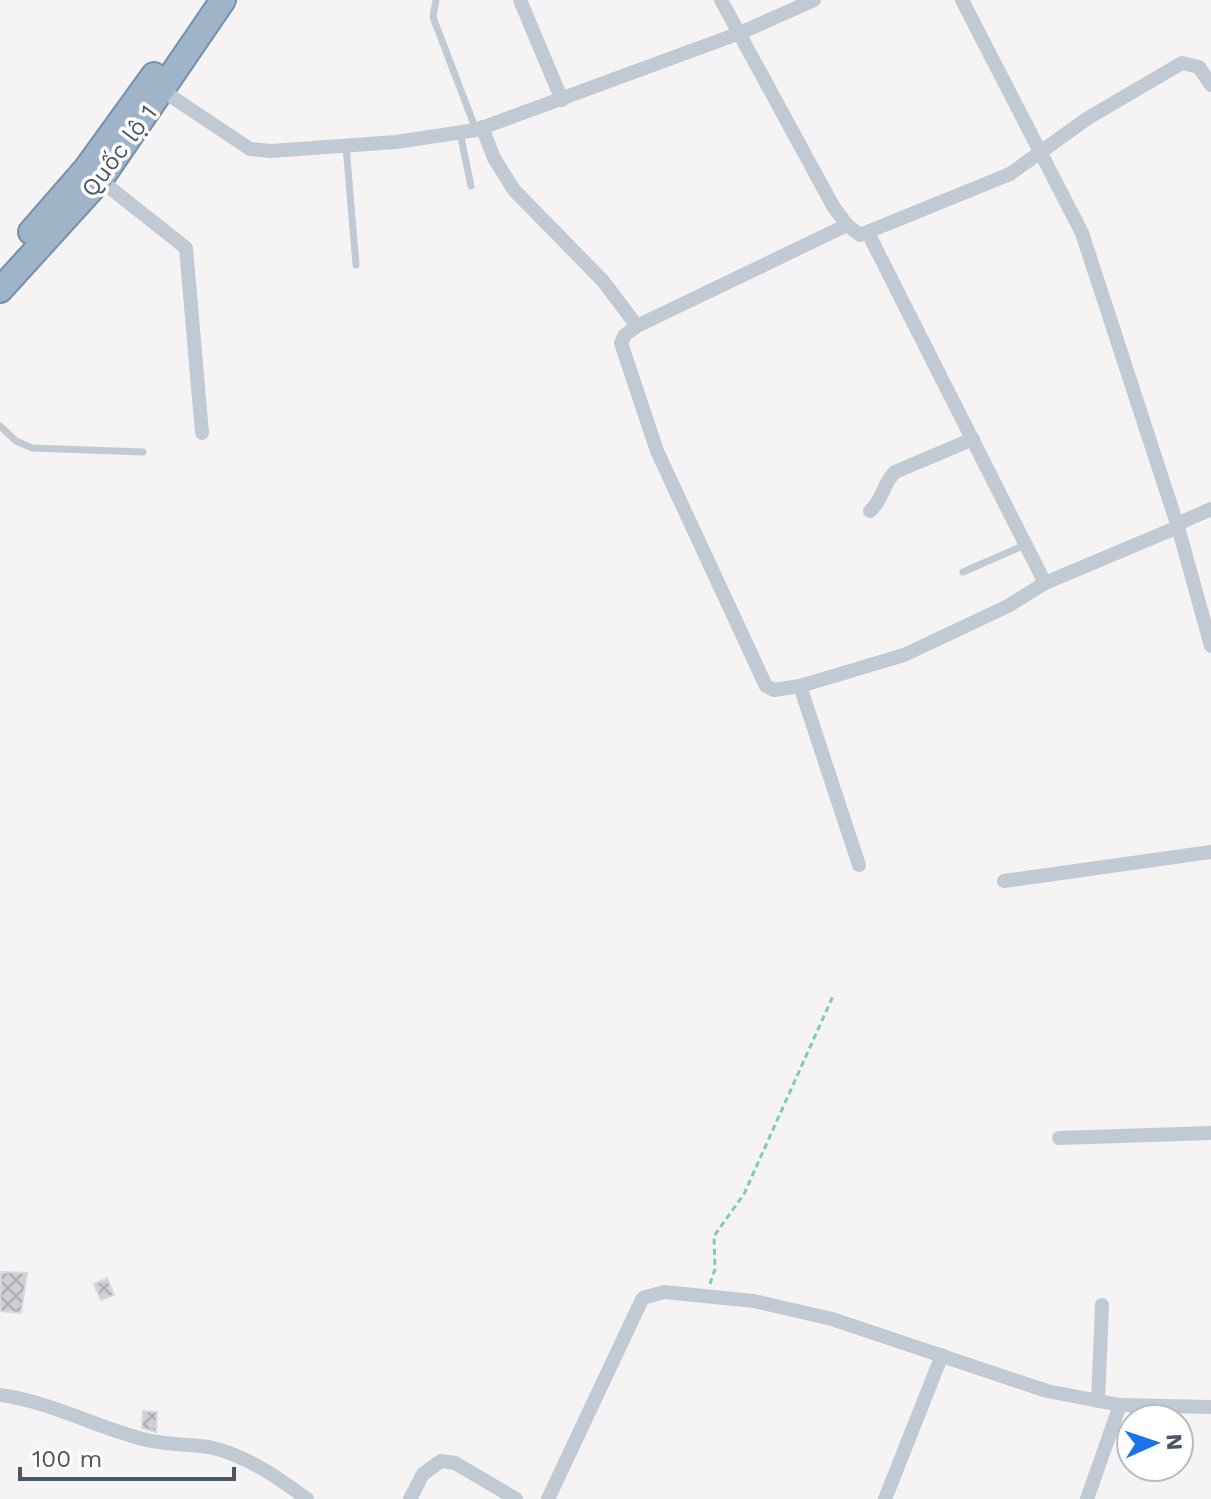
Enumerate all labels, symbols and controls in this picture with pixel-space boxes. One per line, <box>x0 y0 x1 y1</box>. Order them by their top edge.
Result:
street label: Quốc lộ 1 <box>75 100 163 202</box>
north arrow <box>1115 1403 1195 1483</box>
scale bar <box>20 1431 234 1481</box>
text: N <box>1162 1433 1187 1451</box>
text: 100 m <box>32 1445 102 1473</box>

